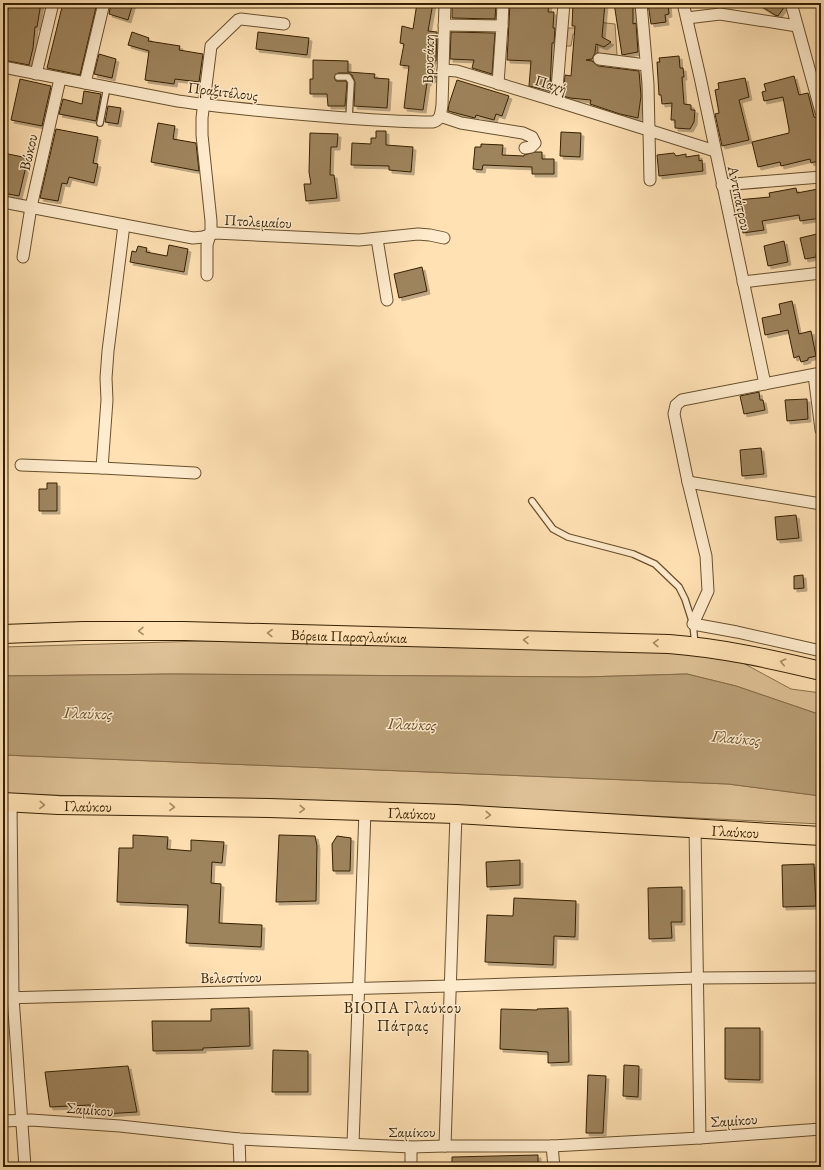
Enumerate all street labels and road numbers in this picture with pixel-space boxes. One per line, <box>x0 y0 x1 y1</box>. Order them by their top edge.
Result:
street label: Βρυσάκη <box>418 34 438 84</box>
street label: Παχή <box>533 70 569 98</box>
street label: Πραξιτέλους <box>187 77 259 105</box>
street label: Βώκου <box>15 132 41 172</box>
street label: Αντιπάτρου <box>724 163 756 232</box>
street label: Πτολεμαίου <box>224 210 292 232</box>
street label: Βόρεια Παραγλαύκια <box>291 624 407 646</box>
street label: Γλαύκου <box>64 796 112 815</box>
street label: Γλαύκου <box>388 802 436 823</box>
street label: Γλαύκου <box>711 820 760 842</box>
street label: Βελεστίνου <box>200 967 262 987</box>
street label: Σαμίκου <box>66 1098 114 1120</box>
street label: Σαμίκου <box>710 1109 758 1131</box>
street label: Σαμίκου <box>389 1122 435 1141</box>

